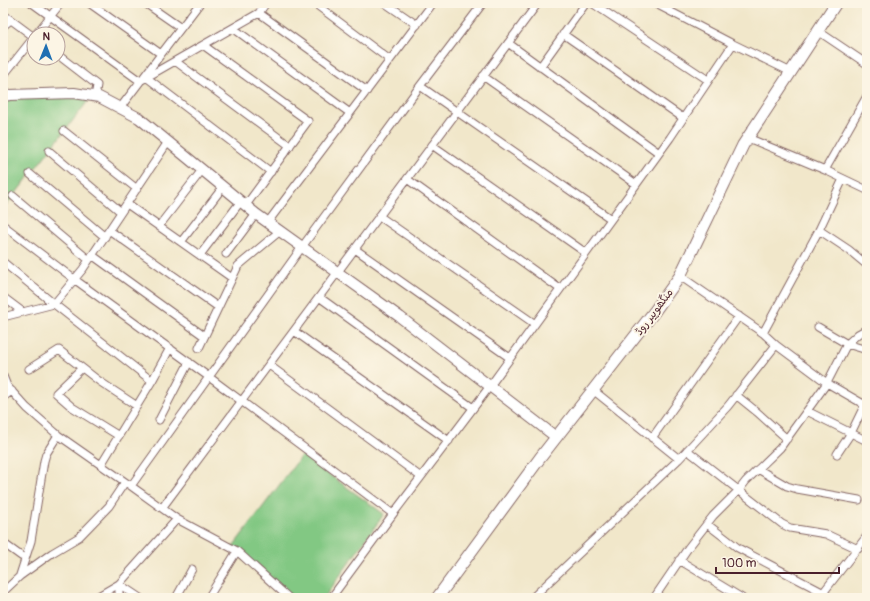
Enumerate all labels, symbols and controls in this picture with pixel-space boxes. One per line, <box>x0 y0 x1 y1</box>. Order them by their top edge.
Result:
north arrow <box>26 26 66 66</box>
text: N <box>42 30 51 43</box>
street label: منگھوپیر روڈ <box>632 286 676 338</box>
scale bar <box>716 549 839 575</box>
text: 100 m <box>722 556 757 571</box>

